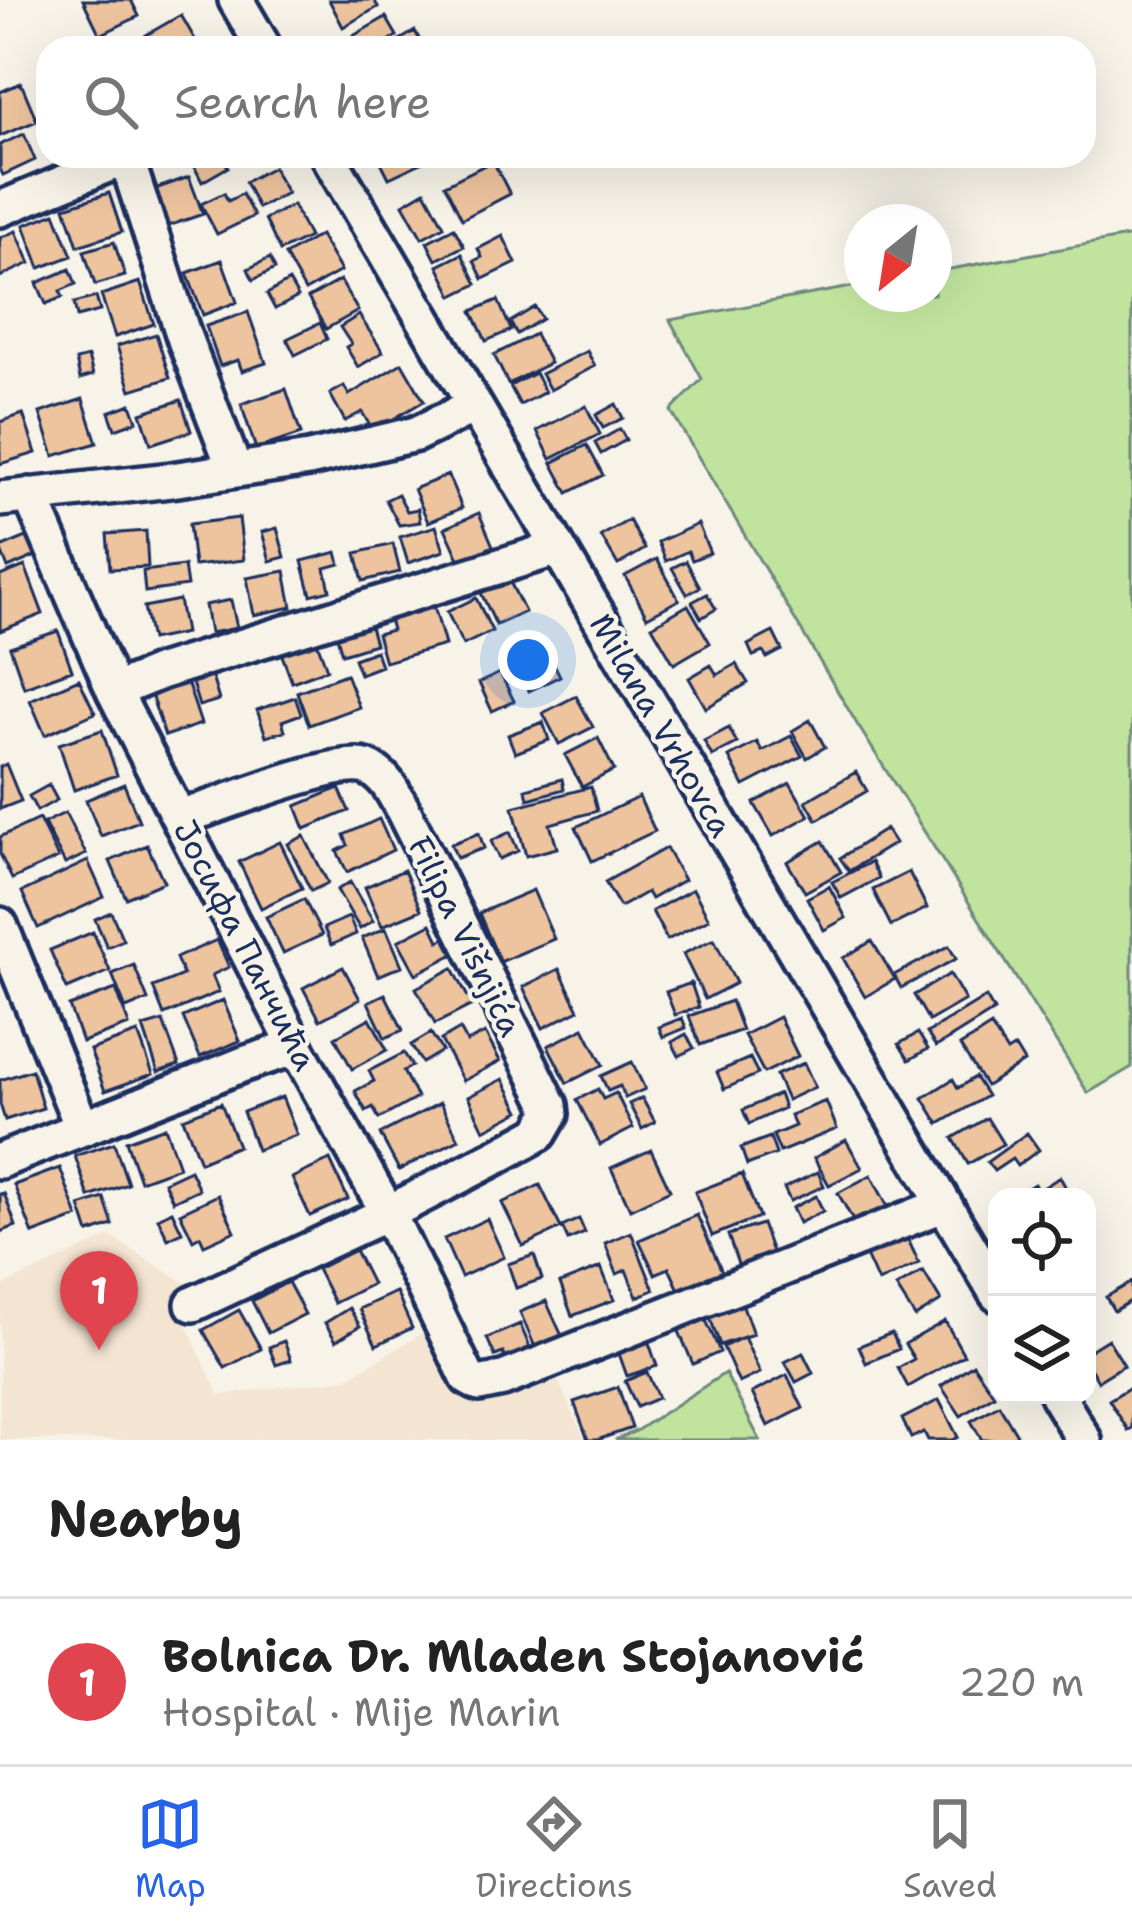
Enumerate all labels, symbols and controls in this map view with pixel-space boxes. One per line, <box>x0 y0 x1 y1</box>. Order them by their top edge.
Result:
search box <box>36 36 1096 168</box>
icon: search <box>78 69 144 135</box>
text: Search here <box>174 72 431 132</box>
north arrow <box>844 204 952 312</box>
street label: Milana Vrhovca <box>579 605 744 845</box>
your location <box>498 630 558 690</box>
street label: Јосифа Панчића <box>163 812 328 1078</box>
street label: Filipa Višnjića <box>398 829 533 1044</box>
map controls <box>988 1188 1096 1404</box>
button: locate <box>988 1188 1096 1296</box>
pin: 1 <box>60 1251 138 1350</box>
button: layers <box>988 1296 1096 1404</box>
text: Nearby <box>48 1484 243 1552</box>
text: Bolnica Dr. Mladen Stojanović <box>162 1626 865 1686</box>
text: 1 <box>78 1656 96 1708</box>
text: 220 m <box>958 1656 1084 1708</box>
text: Hospital · Mije Marin <box>162 1686 560 1738</box>
tab: Map <box>135 1791 206 1908</box>
tab: Directions <box>476 1791 633 1908</box>
tab: Saved <box>903 1791 997 1908</box>

